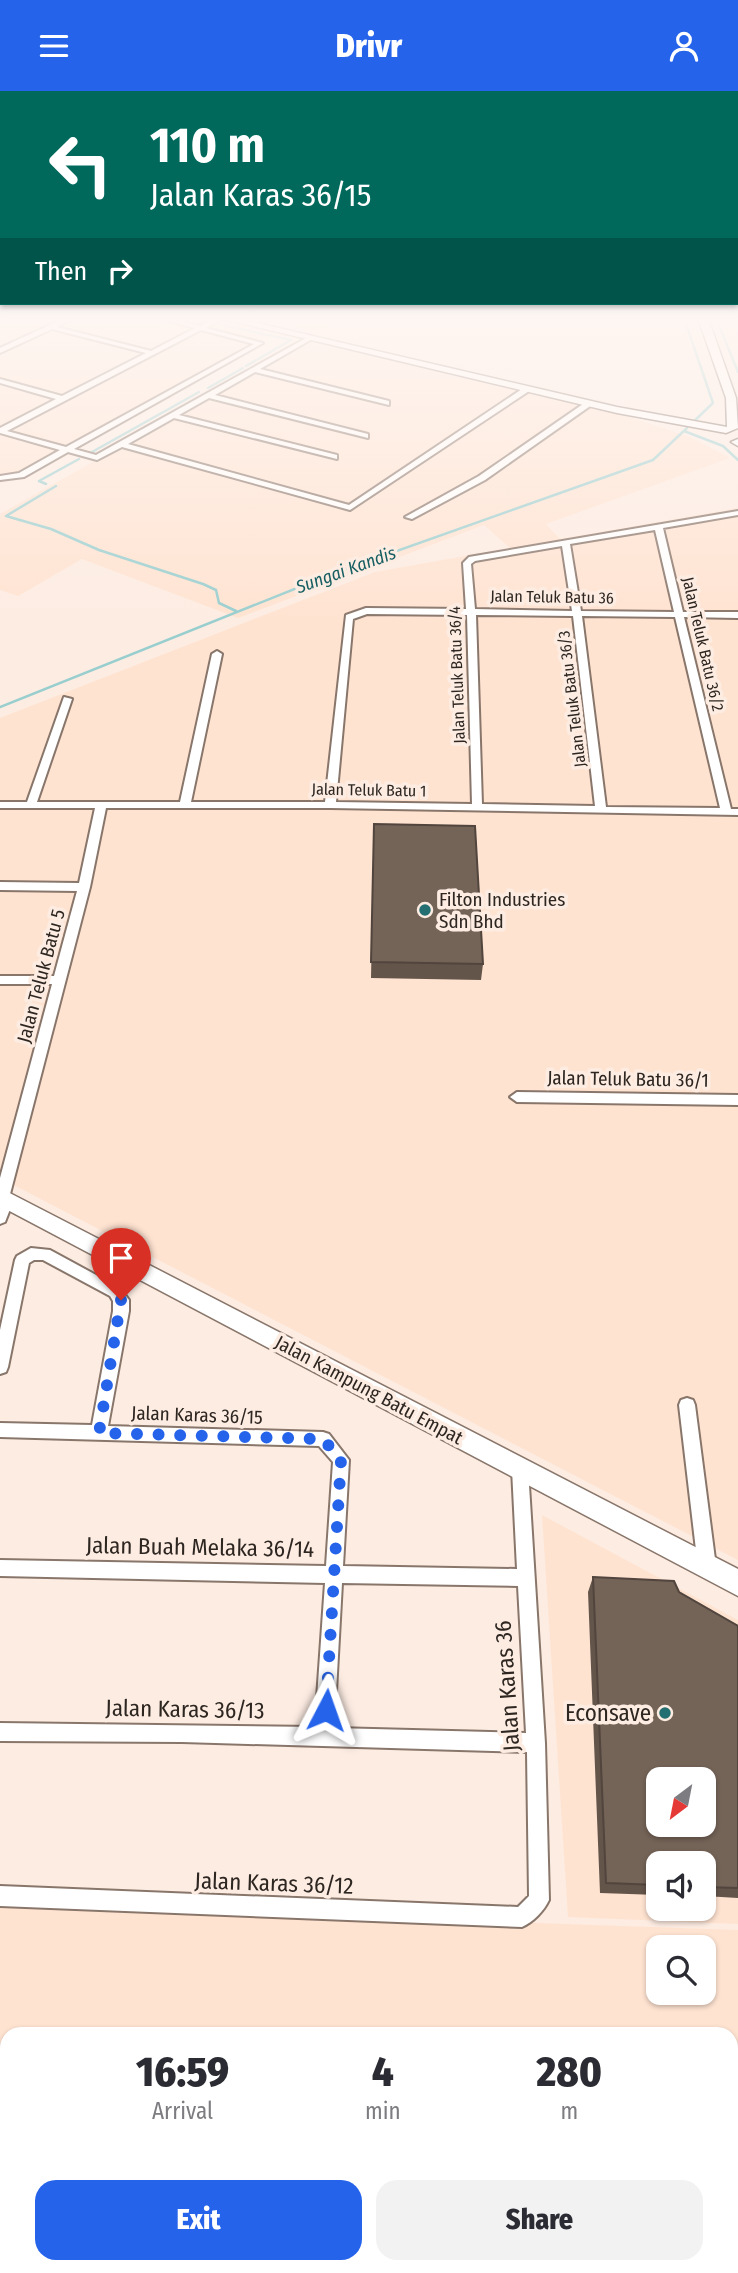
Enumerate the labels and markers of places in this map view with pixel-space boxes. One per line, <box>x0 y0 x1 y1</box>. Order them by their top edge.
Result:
place label: Filton Industries Sdn Bhd <box>439 888 565 933</box>
marker: Filton Industries Sdn Bhd <box>417 902 433 918</box>
pin <box>91 1228 151 1300</box>
place label: Econsave <box>565 1699 651 1727</box>
marker: Econsave <box>657 1705 673 1721</box>

